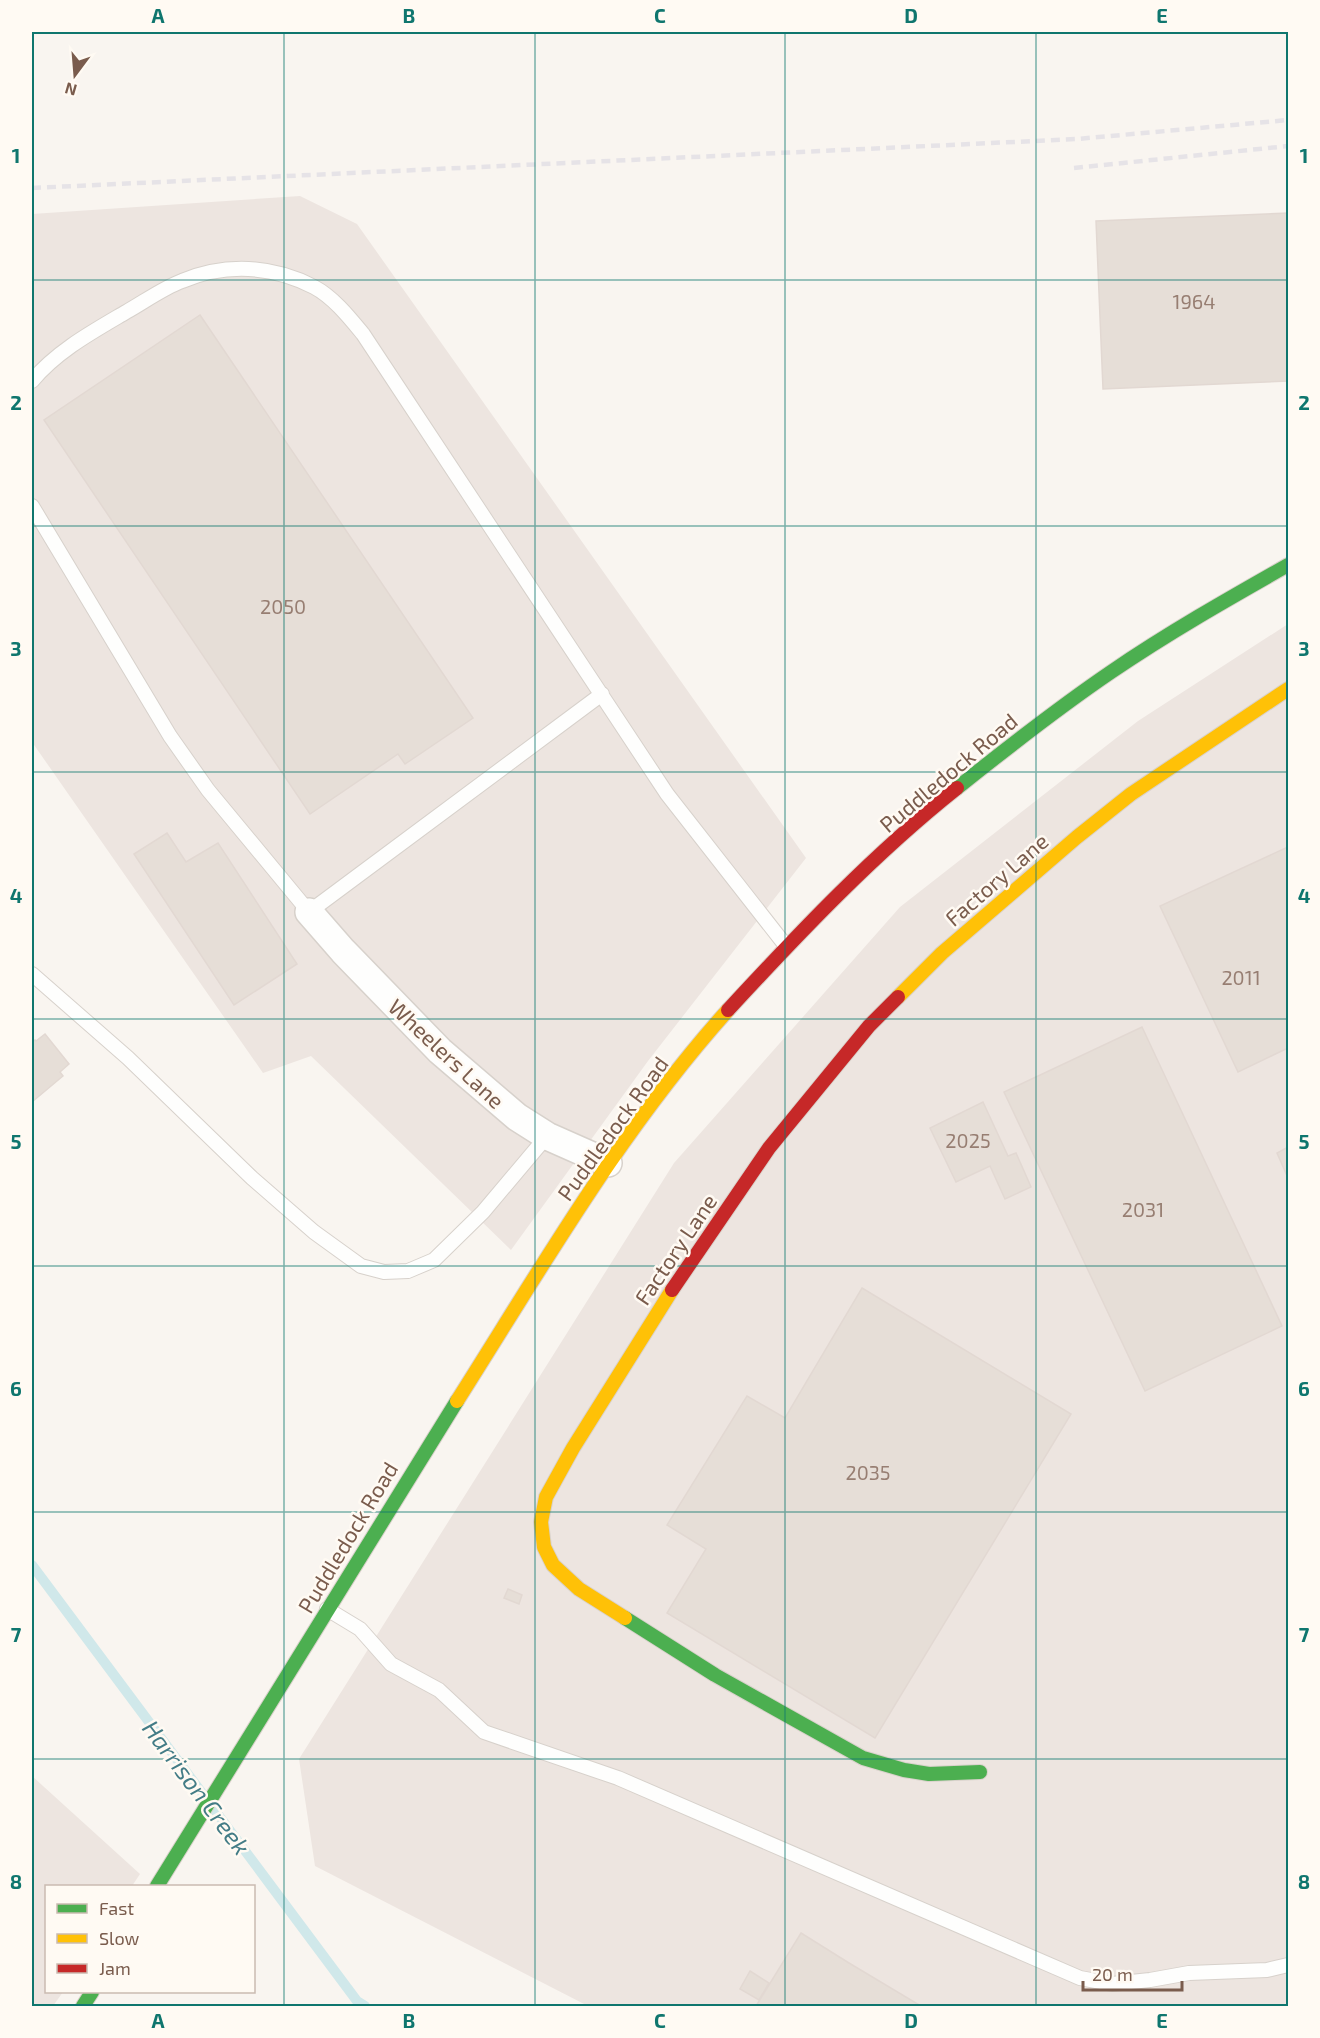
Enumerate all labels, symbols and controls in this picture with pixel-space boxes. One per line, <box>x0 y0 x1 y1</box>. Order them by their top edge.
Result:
text: A <box>151 3 165 27</box>
text: B <box>403 3 415 27</box>
text: C <box>654 3 666 27</box>
text: D <box>904 3 918 27</box>
text: E <box>1156 3 1168 27</box>
north arrow <box>45 45 105 105</box>
text: N <box>63 79 79 101</box>
text: 1 <box>12 143 20 167</box>
text: 1 <box>1300 143 1308 167</box>
house number: 1964 <box>1172 289 1216 313</box>
text: 2 <box>10 390 22 414</box>
text: 2 <box>1298 390 1310 414</box>
house number: 2050 <box>260 594 306 618</box>
text: 3 <box>10 636 22 660</box>
text: 3 <box>1298 636 1310 660</box>
street label: Puddledock Road <box>874 707 1022 837</box>
street label: Factory Lane <box>939 827 1053 931</box>
text: 4 <box>10 883 23 907</box>
text: 4 <box>1298 883 1311 907</box>
house number: 2011 <box>1221 965 1261 989</box>
street label: Wheelers Lane <box>384 993 510 1113</box>
street label: Puddledock Road <box>551 1051 673 1205</box>
house number: 2025 <box>945 1128 991 1152</box>
text: 5 <box>10 1129 22 1153</box>
text: 5 <box>1298 1129 1310 1153</box>
street label: Factory Lane <box>628 1189 722 1309</box>
house number: 2031 <box>1122 1197 1164 1221</box>
text: 6 <box>10 1376 22 1400</box>
text: 6 <box>1298 1376 1310 1400</box>
street label: Puddledock Road <box>292 1457 402 1617</box>
house number: 2035 <box>845 1460 891 1484</box>
text: 7 <box>11 1622 22 1646</box>
text: 7 <box>1299 1622 1310 1646</box>
water label: Harrison Creek <box>137 1714 257 1860</box>
text: 8 <box>10 1869 22 1893</box>
text: 8 <box>1298 1869 1310 1893</box>
legend <box>45 1885 255 1993</box>
text: Fast <box>99 1897 134 1919</box>
text: Slow <box>99 1927 140 1949</box>
scale bar <box>1083 1954 1182 1992</box>
text: Jam <box>99 1957 131 1979</box>
text: 20 m <box>1092 1963 1133 1985</box>
text: A <box>151 2008 165 2032</box>
text: B <box>403 2008 415 2032</box>
text: C <box>654 2008 666 2032</box>
text: D <box>904 2008 918 2032</box>
text: E <box>1156 2008 1168 2032</box>

